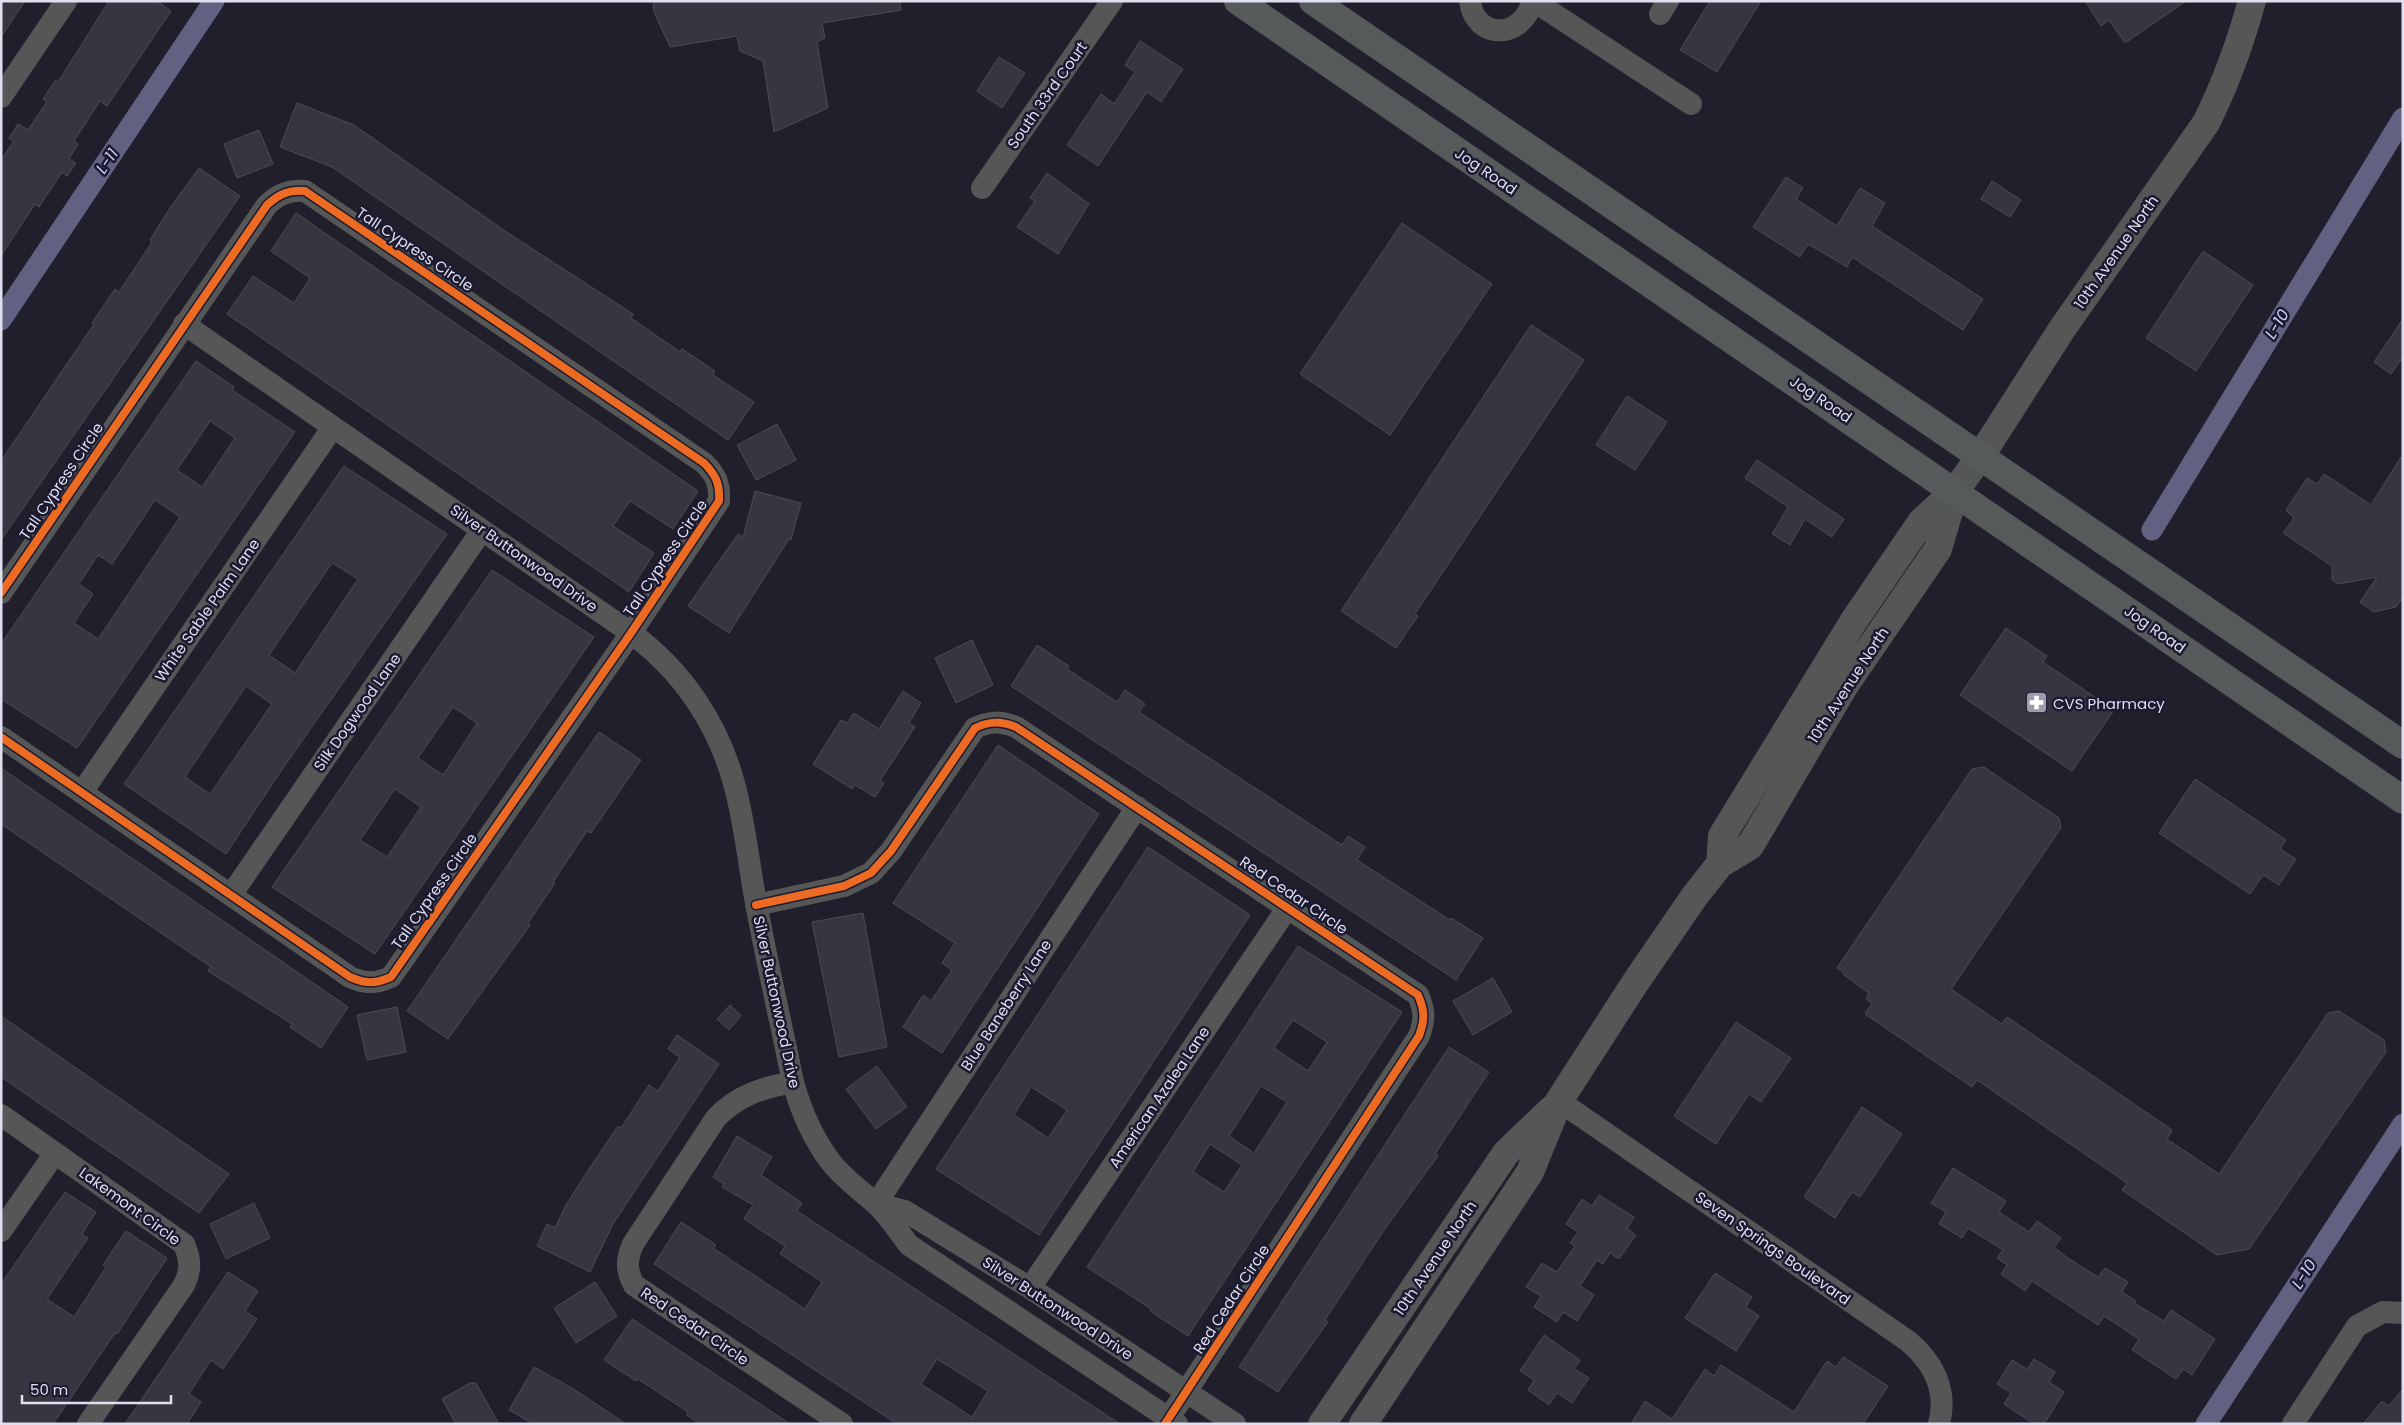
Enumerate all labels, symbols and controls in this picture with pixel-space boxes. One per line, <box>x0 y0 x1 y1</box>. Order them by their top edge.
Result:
street label: South 33rd Court <box>1002 37 1092 153</box>
street label: Jog Road <box>1451 143 1521 199</box>
water label: L-11 <box>90 144 124 178</box>
street label: 10th Avenue North <box>2069 191 2163 313</box>
street label: Tall Cypress Circle <box>352 202 478 296</box>
water label: L-10 <box>2259 305 2295 343</box>
street label: Jog Road <box>1786 371 1856 427</box>
street label: Tall Cypress Circle <box>14 418 108 544</box>
street label: Tall Cypress Circle <box>618 495 712 621</box>
street label: Silver Buttonwood Drive <box>446 499 602 617</box>
street label: White Sable Palm Lane <box>150 534 264 686</box>
street label: Jog Road <box>2120 600 2190 658</box>
street label: 10th Avenue North <box>1803 623 1893 747</box>
street label: Silk Dogwood Lane <box>308 649 406 775</box>
pharmacy icon: CVS Pharmacy <box>2025 691 2049 715</box>
place label: CVS Pharmacy <box>2053 693 2165 714</box>
street label: Tall Cypress Circle <box>386 829 482 953</box>
street label: Red Cedar Circle <box>1236 851 1352 939</box>
street label: Silver Buttonwood Drive <box>748 914 806 1090</box>
street label: Blue Baneberry Lane <box>956 935 1056 1075</box>
street label: American Azalea Lane <box>1104 1022 1214 1172</box>
street label: Lakemont Circle <box>75 1162 185 1250</box>
street label: Seven Springs Boulevard <box>1691 1186 1855 1310</box>
street label: 10th Avenue North <box>1389 1196 1481 1320</box>
street label: Red Cedar Circle <box>1188 1240 1274 1358</box>
street label: Silver Buttonwood Drive <box>979 1251 1137 1365</box>
water label: L-10 <box>2286 1255 2322 1293</box>
street label: Red Cedar Circle <box>637 1282 753 1370</box>
scale bar <box>22 1372 171 1404</box>
text: 50 m <box>30 1379 68 1400</box>

